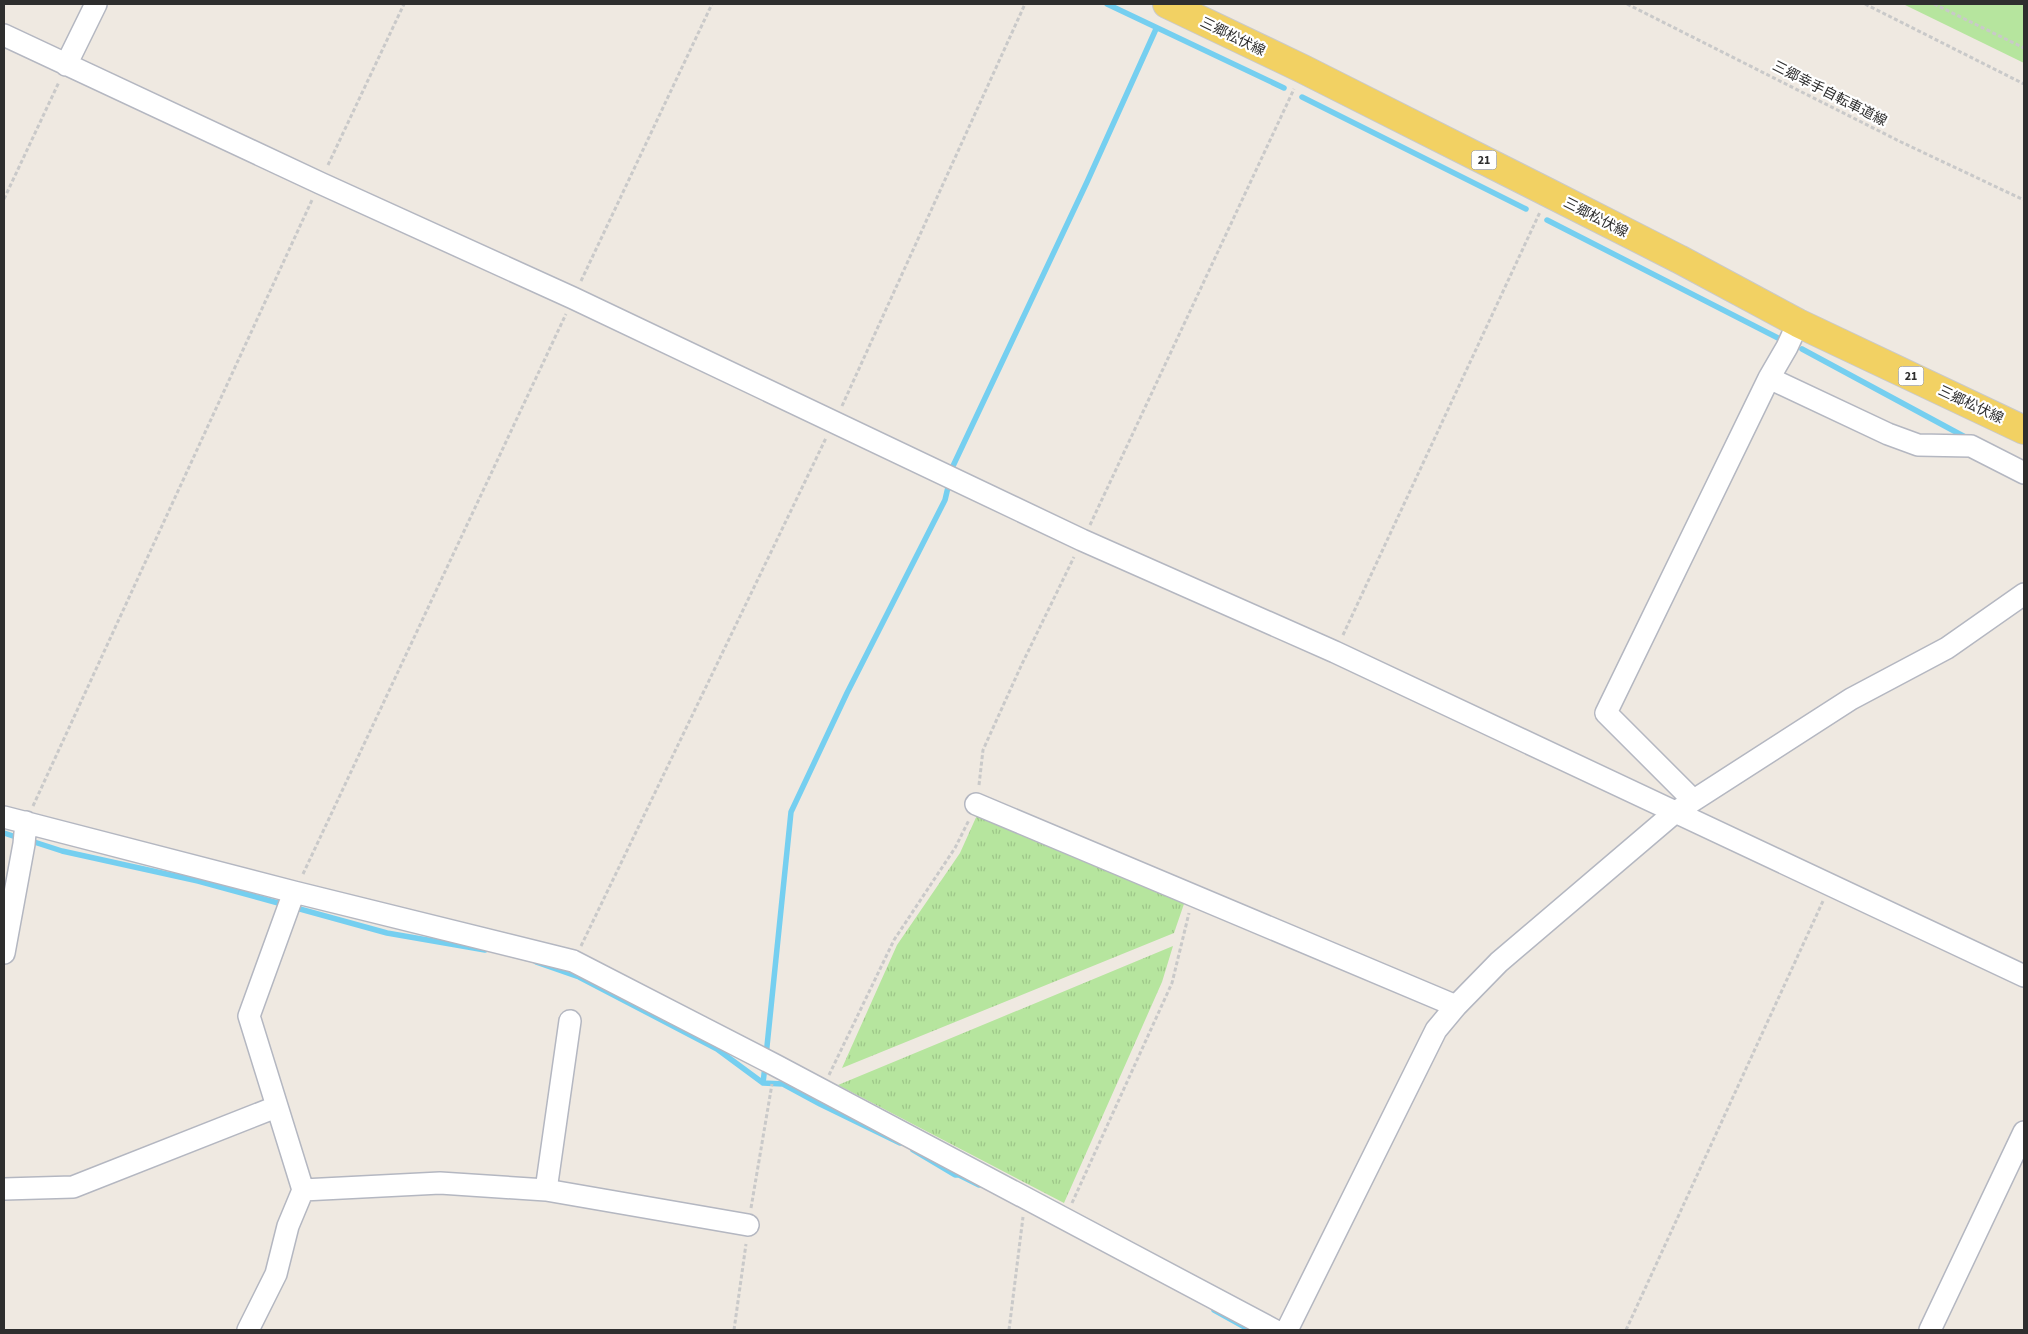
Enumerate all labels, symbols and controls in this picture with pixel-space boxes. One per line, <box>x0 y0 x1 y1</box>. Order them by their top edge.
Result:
street label: 三郷松伏線 <box>1197 13 1268 61</box>
street label: 三郷幸手自転車道線 <box>1769 56 1890 131</box>
road number: 21 <box>1472 150 1496 170</box>
street label: 三郷松伏線 <box>1560 193 1631 243</box>
road number: 21 <box>1898 366 1924 386</box>
street label: 三郷松伏線 <box>1935 381 2007 429</box>

